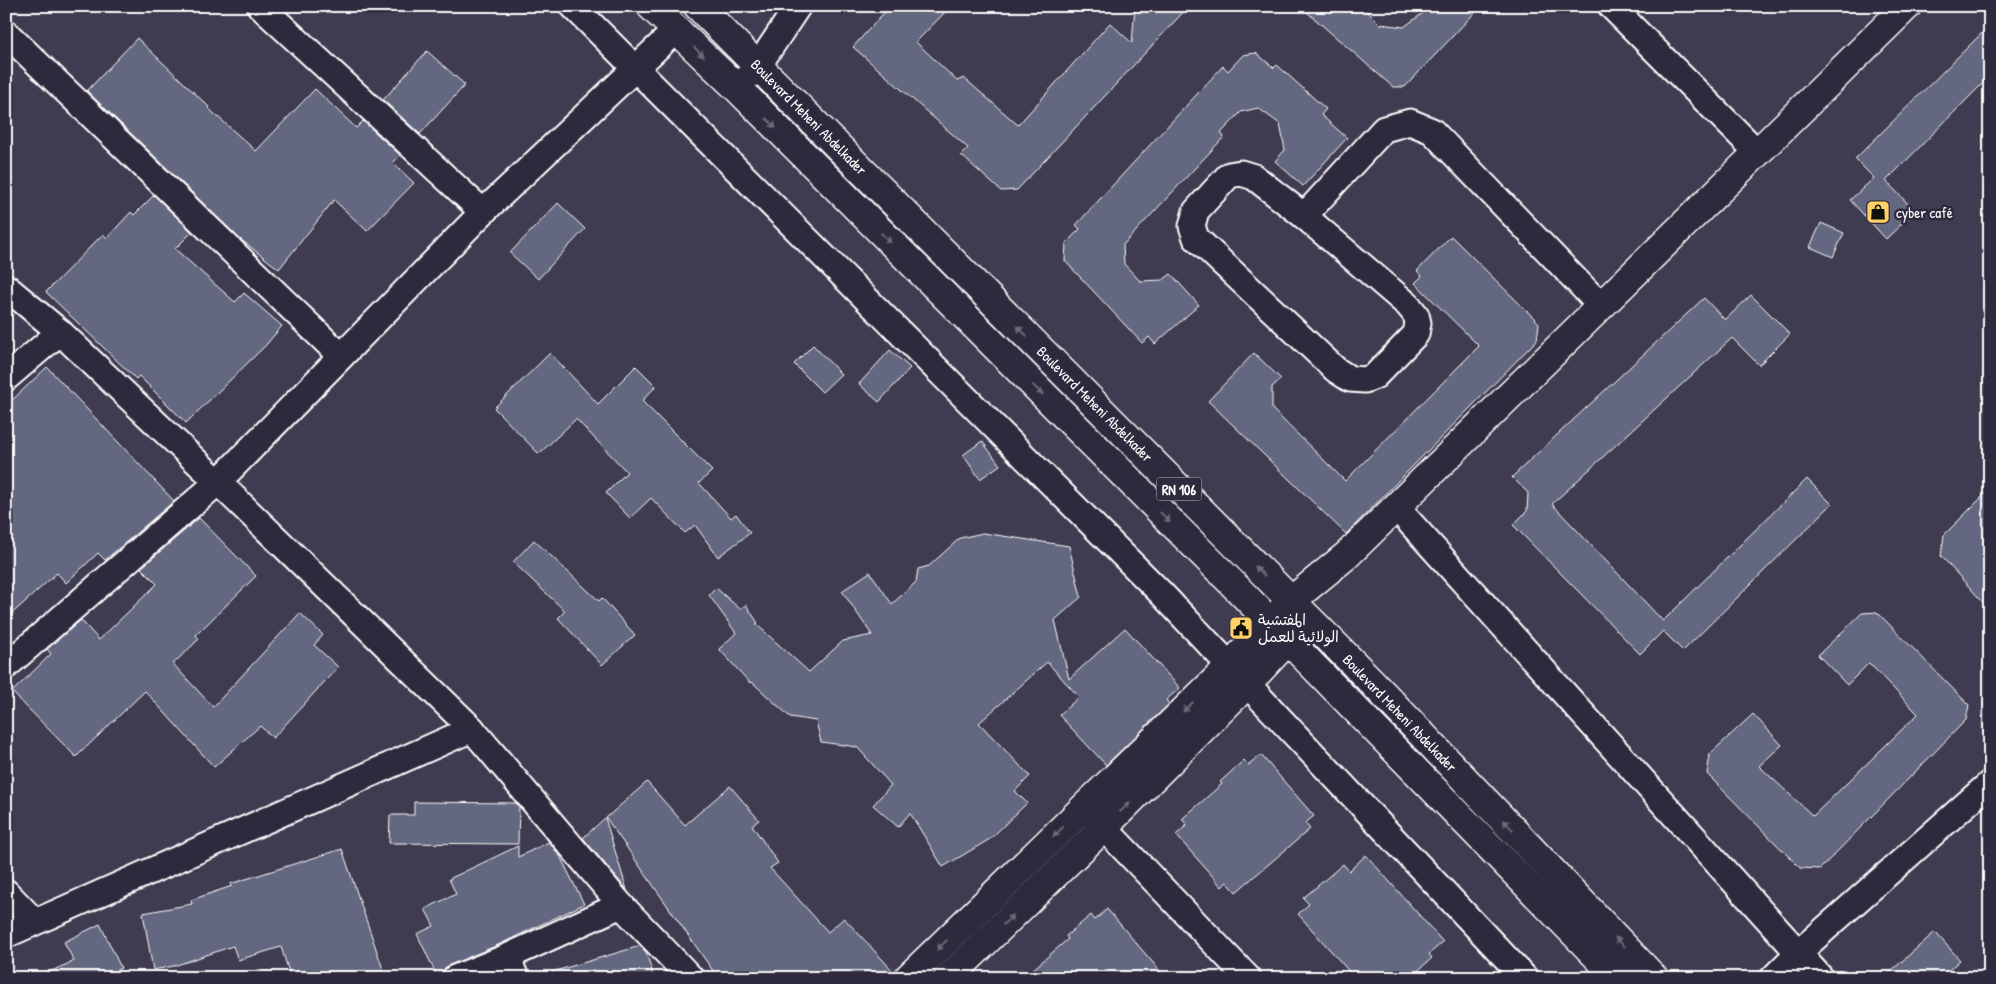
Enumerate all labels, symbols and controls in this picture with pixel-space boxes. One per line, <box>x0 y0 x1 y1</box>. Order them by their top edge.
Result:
one-way arrow <box>693 46 705 58</box>
street label: Boulevard Meheni Abdelkader <box>746 54 872 180</box>
one-way arrow <box>765 117 777 129</box>
shop icon: cyber café <box>1865 199 1891 225</box>
place label: cyber café <box>1896 202 1953 223</box>
one-way arrow <box>880 232 892 244</box>
one-way arrow <box>1016 326 1028 338</box>
street label: Boulevard Meheni Abdelkader <box>1032 341 1158 467</box>
one-way arrow <box>1032 383 1044 395</box>
road number: RN 106 <box>1156 478 1202 500</box>
one-way arrow <box>1159 511 1171 523</box>
one-way arrow <box>1255 565 1267 577</box>
place label: المفتشية الولائية للعمل <box>1258 609 1339 647</box>
public building icon: المفتشية الولائية للعمل <box>1228 615 1254 641</box>
street label: Boulevard Meheni Abdelkader <box>1338 649 1462 777</box>
one-way arrow <box>1183 701 1195 713</box>
one-way arrow <box>1118 801 1130 813</box>
one-way arrow <box>1502 819 1514 831</box>
one-way arrow <box>1053 825 1065 837</box>
one-way arrow <box>1002 914 1014 926</box>
one-way arrow <box>1614 937 1626 949</box>
one-way arrow <box>936 939 948 951</box>

